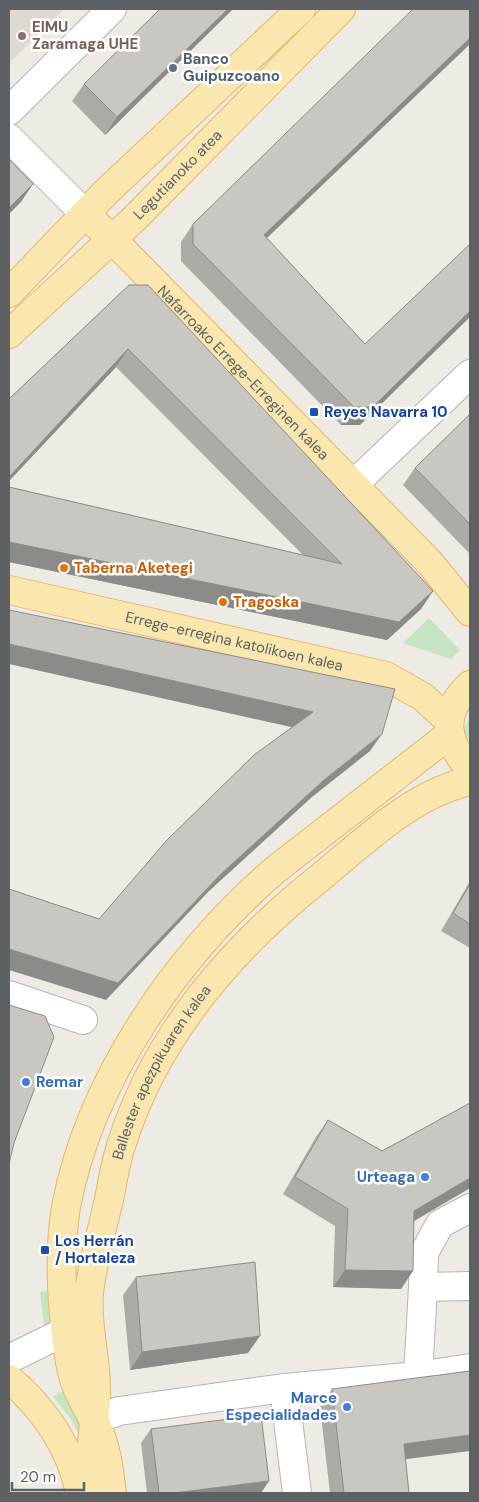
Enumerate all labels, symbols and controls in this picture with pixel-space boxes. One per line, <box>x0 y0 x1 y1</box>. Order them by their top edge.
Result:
place label: EIMU Zaramaga UHE <box>32 17 138 54</box>
marker: EIMU Zaramaga UHE <box>16 30 28 42</box>
place label: Banco Guipuzcoano <box>183 49 280 86</box>
marker: Banco Guipuzcoano <box>167 62 179 74</box>
street label: Legutianoko atea <box>129 126 226 224</box>
street label: Nafarroako Errege-Erreginen kalea <box>153 281 333 464</box>
place label: Reyes Navarra 10 <box>324 402 448 422</box>
marker: Reyes Navarra 10 <box>308 406 320 418</box>
place label: Taberna Aketegi <box>74 558 193 578</box>
marker: Taberna Aketegi <box>58 562 70 574</box>
place label: Tragoska <box>233 592 299 612</box>
marker: Tragoska <box>217 596 229 608</box>
street label: Errege-erregina katolikoen kalea <box>123 607 345 676</box>
street label: Ballester apezpikuaren kalea <box>107 981 216 1162</box>
place label: Remar <box>36 1072 83 1092</box>
marker: Remar <box>20 1076 32 1088</box>
place label: Urteaga <box>357 1167 415 1187</box>
marker: Urteaga <box>419 1171 431 1183</box>
place label: Los Herrán / Hortaleza <box>55 1231 135 1268</box>
marker: Los Herrán / Hortaleza <box>39 1244 51 1256</box>
place label: Marce Especialidades <box>226 1388 337 1425</box>
marker: Marce Especialidades <box>341 1401 353 1413</box>
scale bar <box>12 1460 85 1492</box>
text: 20 m <box>20 1467 56 1487</box>

